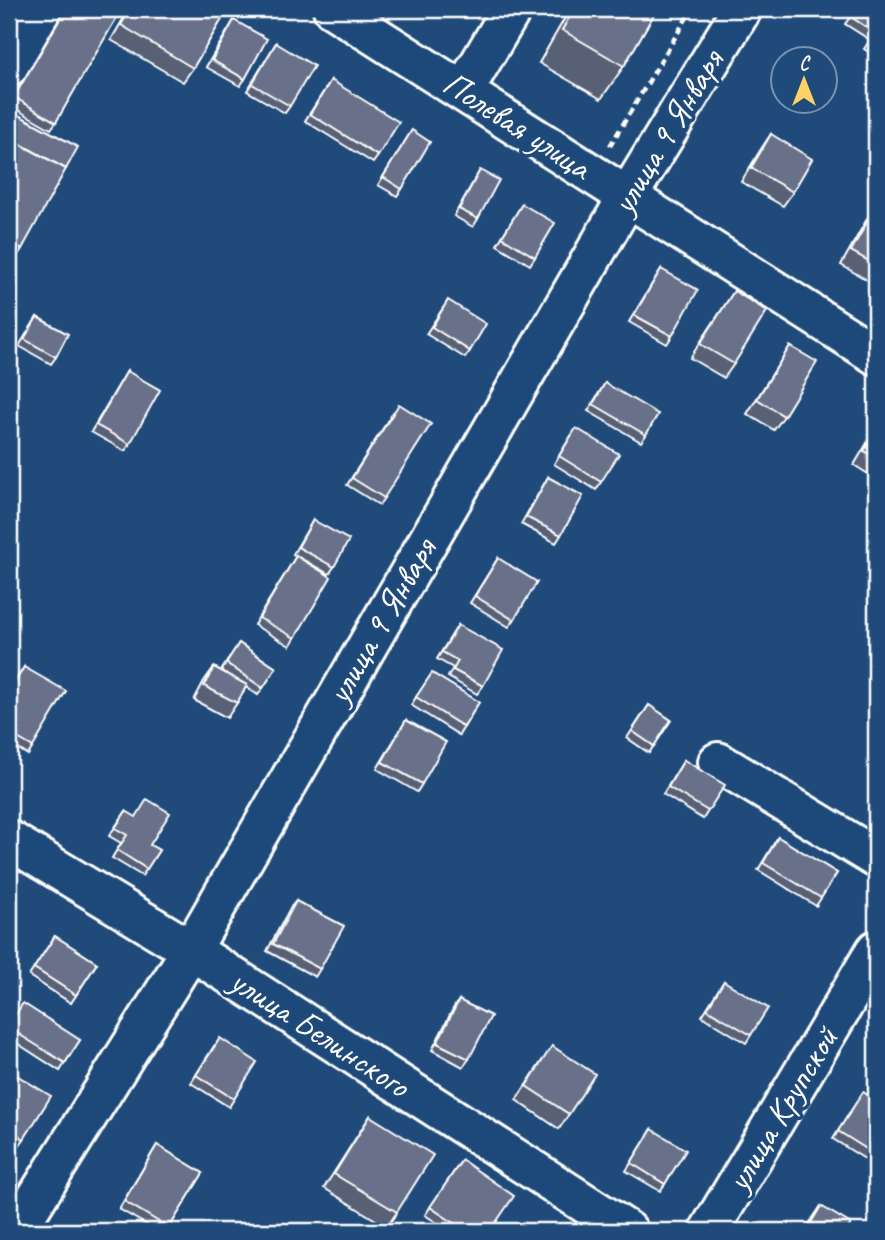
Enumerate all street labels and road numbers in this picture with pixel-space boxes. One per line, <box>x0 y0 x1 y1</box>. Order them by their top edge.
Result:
street label: улица 9 Января <box>600 40 735 224</box>
street label: Полевая улица <box>434 60 602 191</box>
street label: улица 9 Января <box>315 529 447 713</box>
street label: улица Белинского <box>220 957 420 1109</box>
street label: улица Крупской <box>714 1017 850 1201</box>

